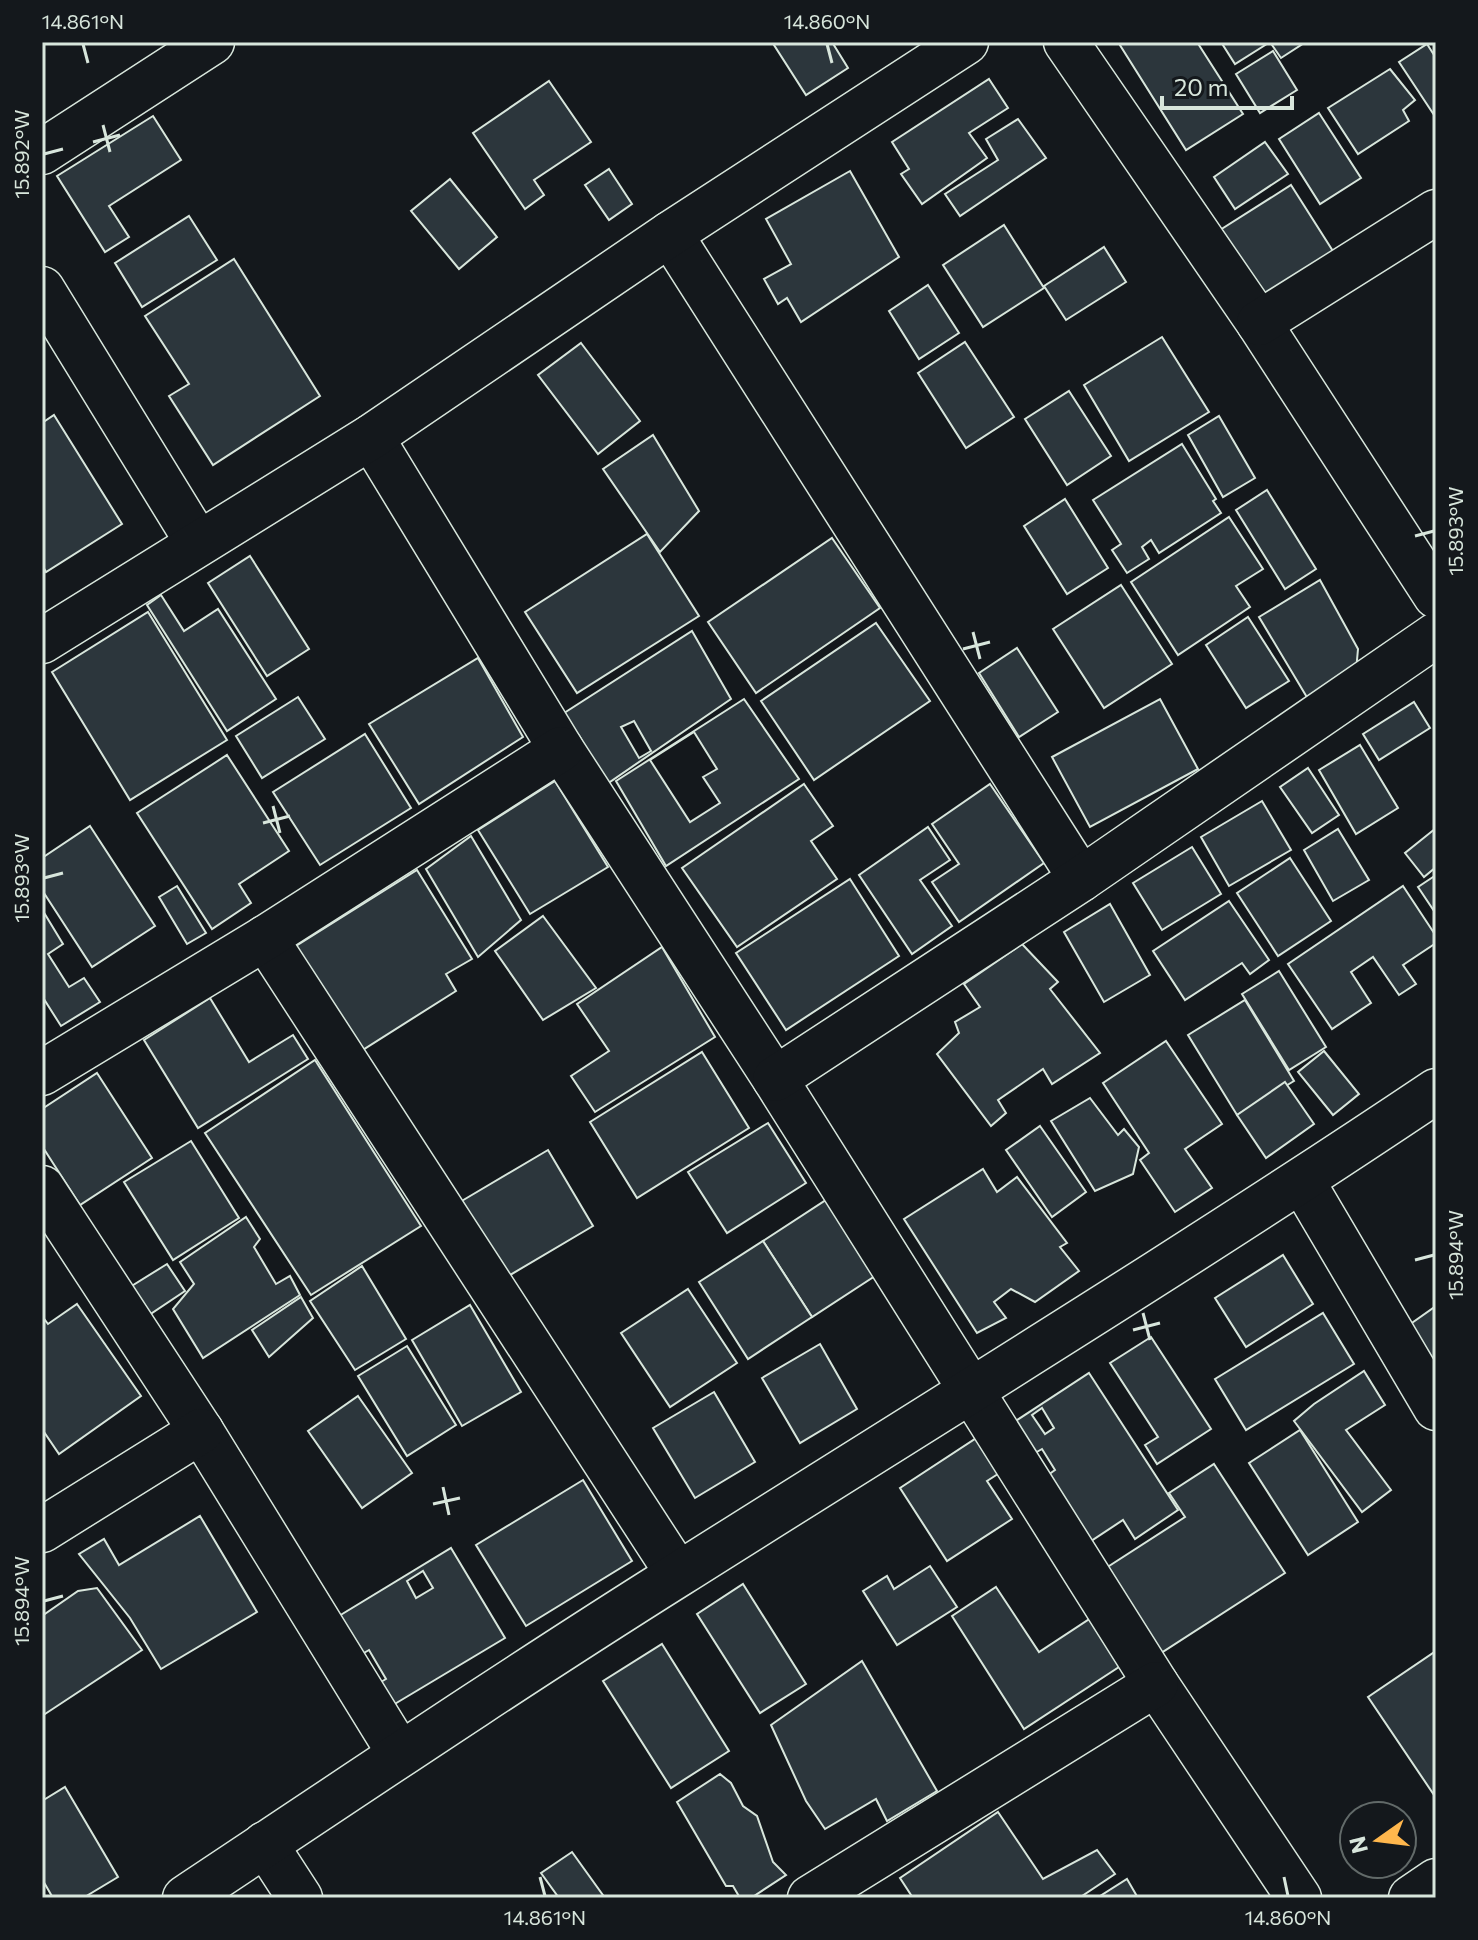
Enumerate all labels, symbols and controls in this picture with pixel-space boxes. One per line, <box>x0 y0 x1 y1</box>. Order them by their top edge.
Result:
text: 14.861°N <box>42 9 124 33</box>
text: 14.860°N <box>784 9 870 33</box>
scale bar <box>1162 60 1292 110</box>
text: 20 m <box>1174 72 1228 101</box>
text: 15.892°W <box>9 109 33 199</box>
text: 15.893°W <box>1443 486 1467 576</box>
text: 15.893°W <box>9 833 33 923</box>
text: 15.894°W <box>1443 1210 1467 1300</box>
text: 15.894°W <box>9 1556 33 1646</box>
north arrow <box>1338 1800 1418 1880</box>
text: N <box>1343 1834 1373 1856</box>
text: 14.861°N <box>504 1905 586 1929</box>
text: 14.860°N <box>1245 1905 1331 1929</box>

